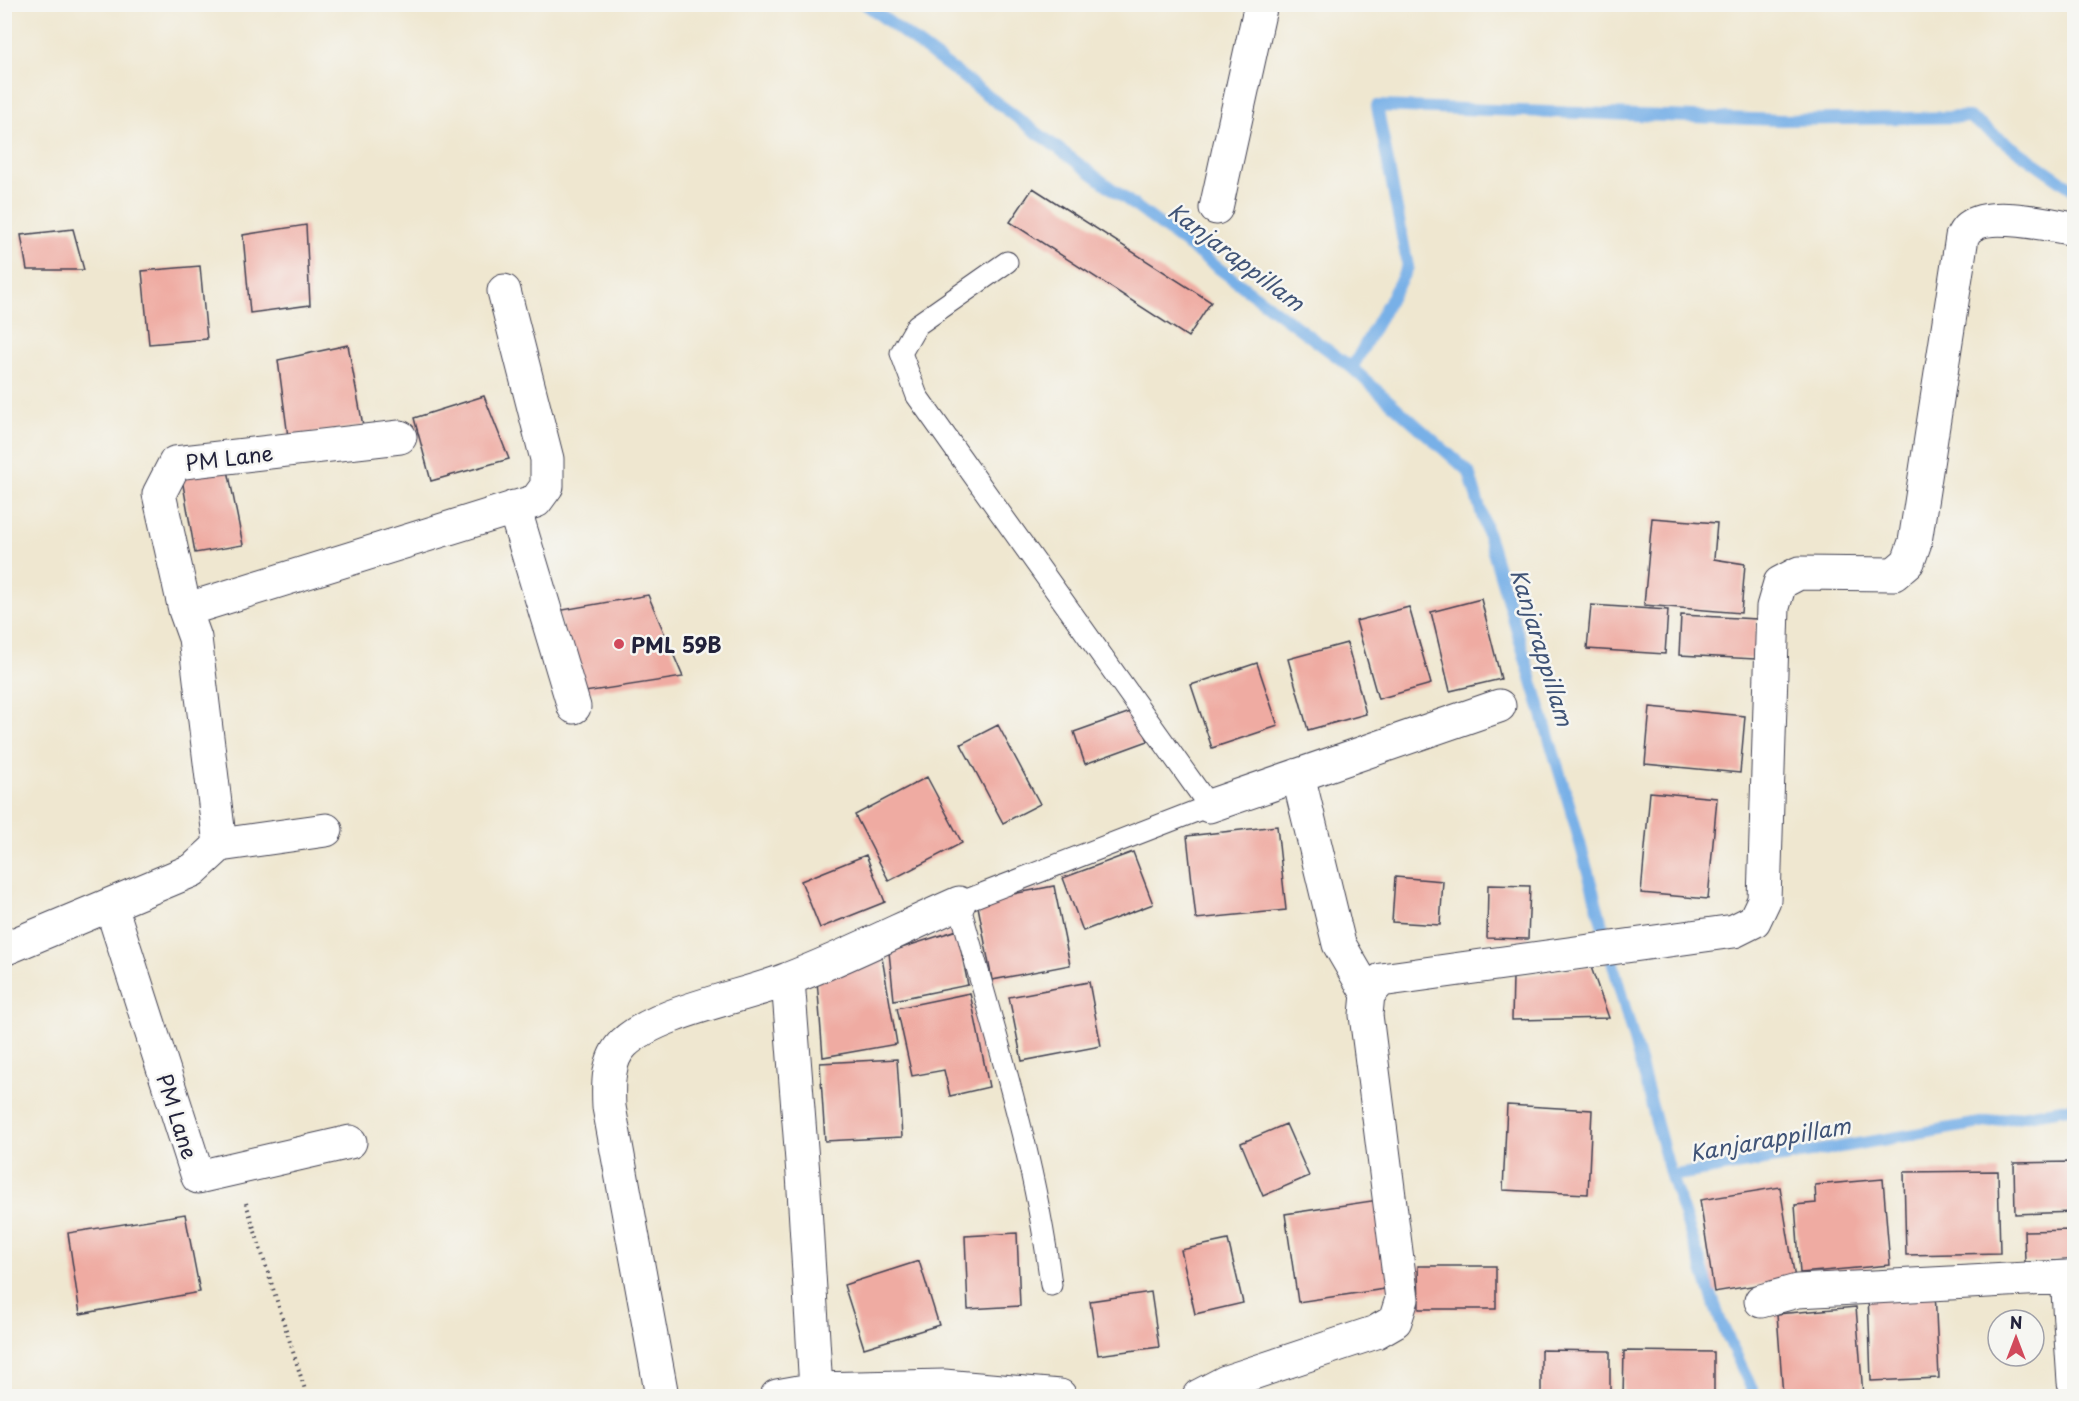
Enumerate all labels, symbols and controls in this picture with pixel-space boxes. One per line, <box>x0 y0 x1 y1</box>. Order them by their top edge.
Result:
water label: Kanjarappillam <box>1162 194 1313 319</box>
street label: PM Lane <box>183 436 275 478</box>
water label: Kanjarappillam <box>1503 564 1583 731</box>
place label: PML 59B <box>631 628 722 660</box>
marker: PML 59B <box>612 637 626 651</box>
street label: PM Lane <box>149 1069 207 1163</box>
water label: Kanjarappillam <box>1687 1107 1854 1168</box>
north arrow <box>1986 1308 2046 1368</box>
text: N <box>2010 1310 2022 1334</box>

